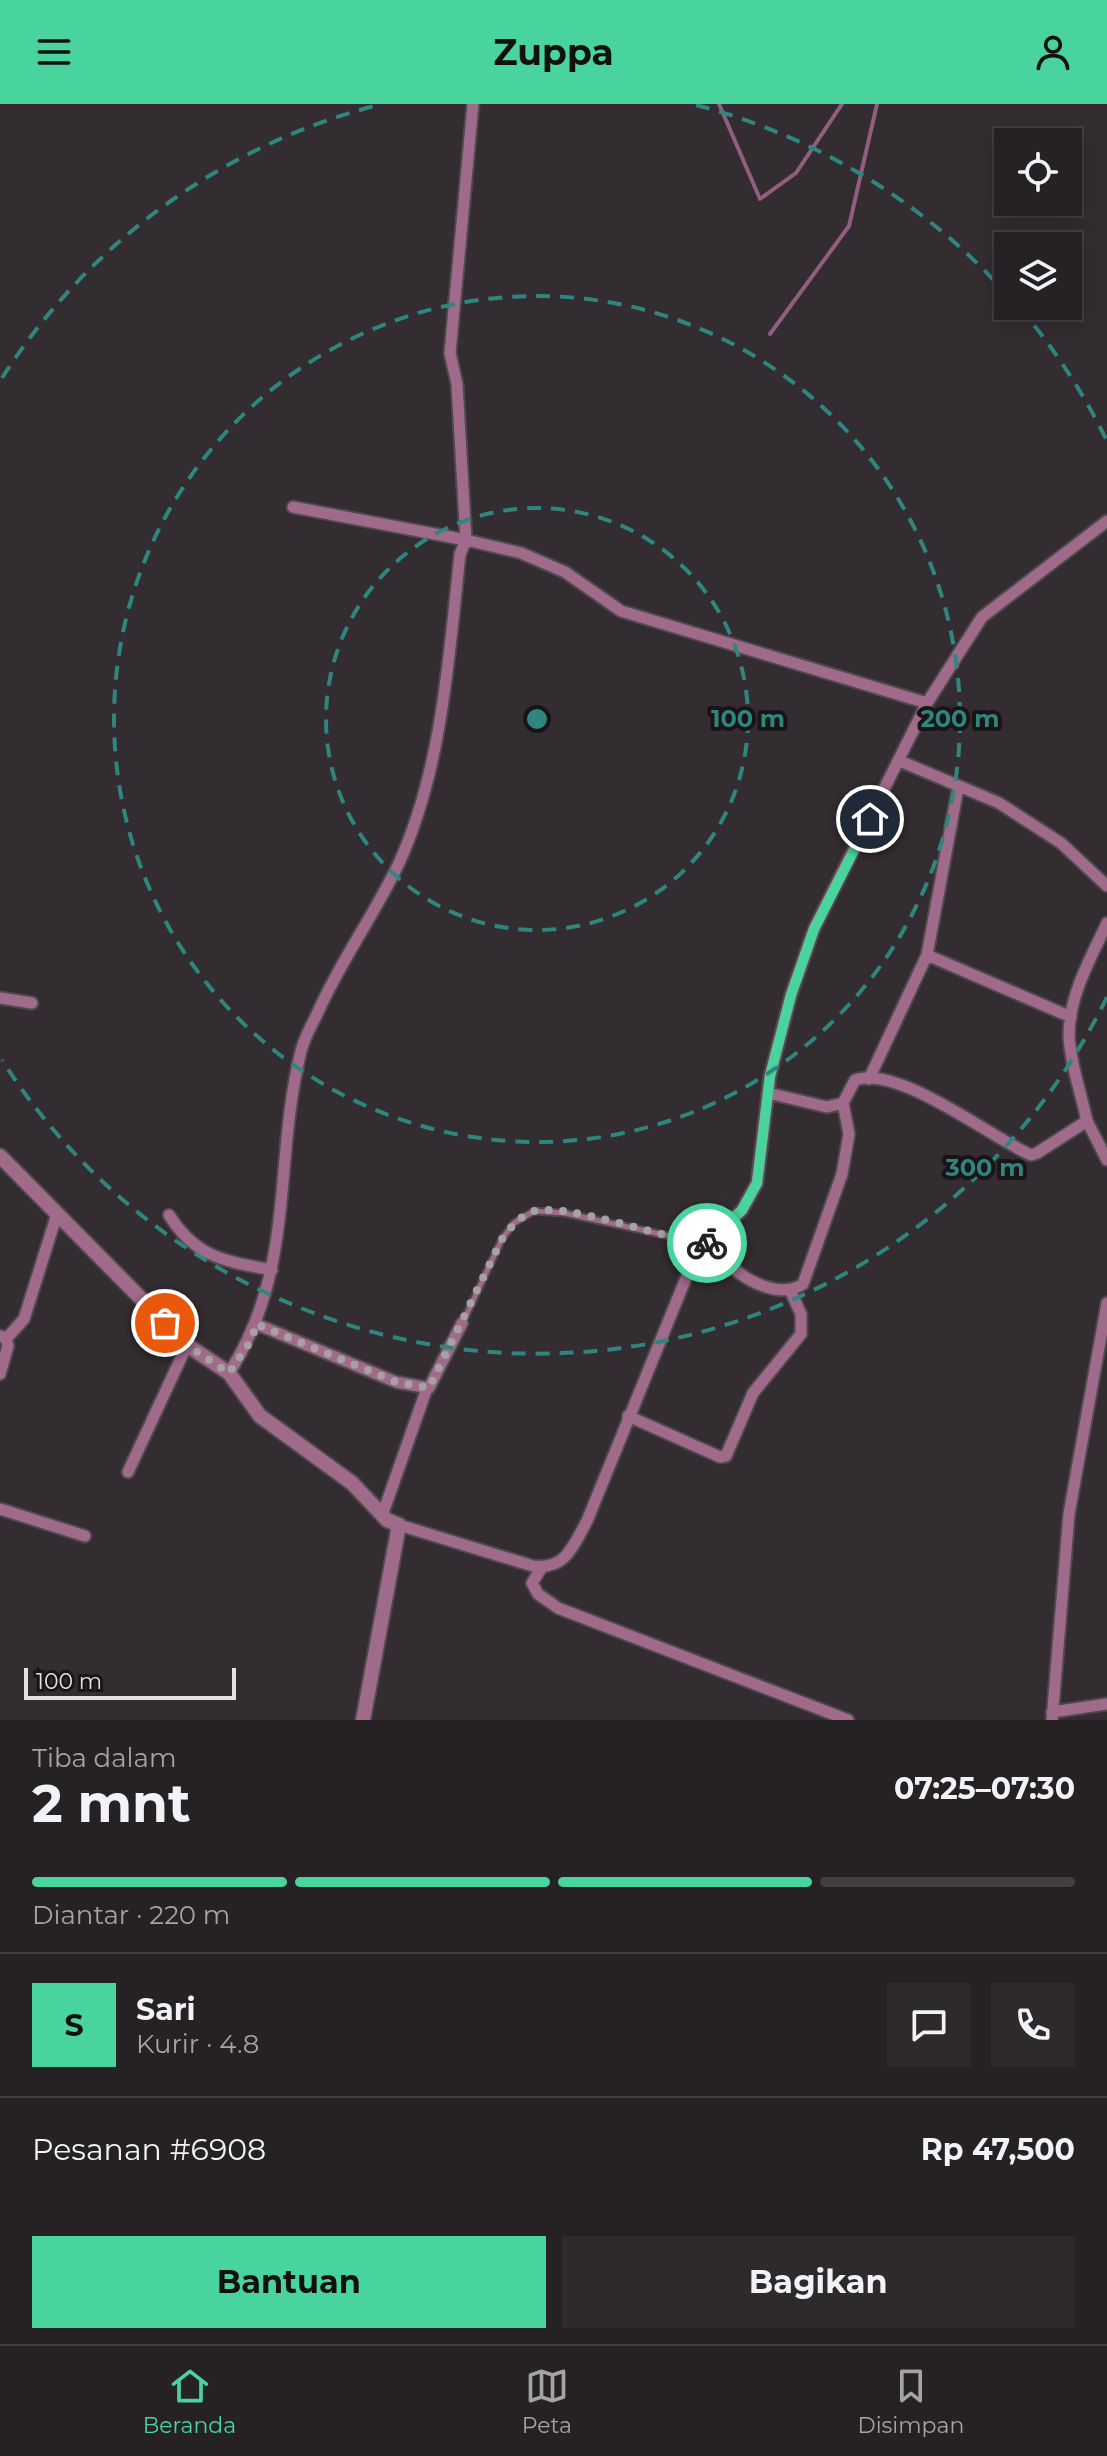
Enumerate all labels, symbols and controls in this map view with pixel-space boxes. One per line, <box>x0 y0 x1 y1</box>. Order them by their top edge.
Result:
icon: menu <box>32 30 76 74</box>
text: Zuppa <box>493 30 614 74</box>
icon: person <box>1031 30 1075 74</box>
map controls <box>994 128 1082 320</box>
button: locate <box>994 128 1082 216</box>
button: layers <box>994 232 1082 320</box>
text: 100 m <box>711 704 785 733</box>
text: 200 m <box>921 704 999 733</box>
centre of rings <box>523 705 551 733</box>
pin <box>836 785 904 853</box>
icon: home <box>848 797 892 841</box>
text: 300 m <box>945 1153 1024 1182</box>
courier <box>667 1203 747 1283</box>
icon: bike <box>685 1221 729 1265</box>
pin <box>131 1289 199 1357</box>
icon: bag <box>143 1301 187 1345</box>
scale bar <box>24 1664 236 1700</box>
text: 100 m <box>36 1668 102 1695</box>
text: Tiba dalam <box>32 1742 177 1774</box>
text: 07:25–07:30 <box>894 1770 1075 1807</box>
text: 2 mnt <box>32 1772 191 1835</box>
text: Diantar · 220 m <box>32 1899 230 1931</box>
button: chat <box>887 1983 971 2067</box>
button: phone <box>991 1983 1075 2067</box>
text: Sari <box>136 1991 196 2028</box>
text: S <box>64 2007 84 2044</box>
text: Kurir · 4.8 <box>136 2028 259 2060</box>
text: Pesanan #6908 <box>32 2131 266 2168</box>
text: Rp 47,500 <box>921 2131 1075 2168</box>
button: Bantuan <box>32 2236 546 2328</box>
button: Bagikan <box>562 2236 1075 2328</box>
tab: Beranda <box>143 2364 236 2439</box>
tab: Peta <box>522 2364 572 2439</box>
tab: Disimpan <box>857 2364 964 2439</box>

